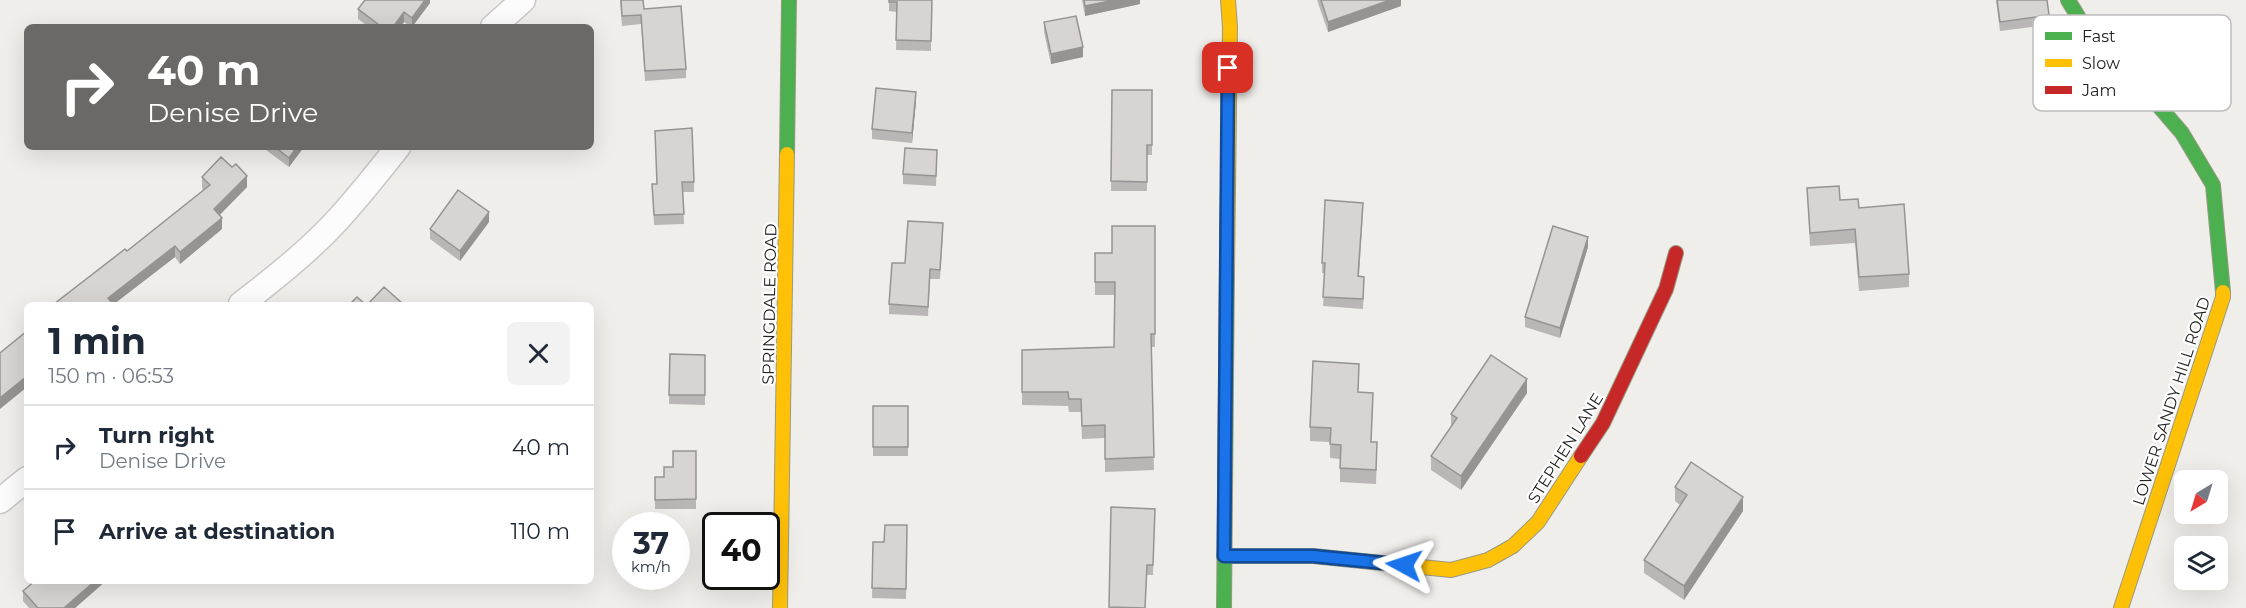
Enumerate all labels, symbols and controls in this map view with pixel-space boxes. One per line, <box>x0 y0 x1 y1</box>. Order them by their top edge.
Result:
legend <box>2033 15 2231 111</box>
text: Fast <box>2082 27 2116 46</box>
pin <box>1202 42 1253 93</box>
text: 40 m <box>147 44 260 96</box>
icon: right <box>48 48 126 126</box>
icon: arrive <box>1211 51 1244 84</box>
text: Slow <box>2082 54 2120 73</box>
text: Jam <box>2081 81 2116 100</box>
text: Denise Drive <box>147 96 318 129</box>
street label: SPRINGDALE ROAD <box>759 223 780 385</box>
street label: LOWER SANDY HILL ROAD <box>2129 295 2214 508</box>
text: 1 min <box>48 319 146 363</box>
button: close <box>507 322 570 385</box>
text: 150 m · 06:53 <box>48 364 174 388</box>
street label: STEPHEN LANE <box>1524 390 1607 507</box>
text: Turn right <box>99 422 214 449</box>
icon: right <box>48 431 81 464</box>
text: 40 m <box>512 434 570 461</box>
text: Denise Drive <box>99 449 226 473</box>
north arrow <box>2174 470 2228 524</box>
map controls <box>2174 470 2228 590</box>
speed limit sign: 40 <box>702 512 780 590</box>
icon: arrive <box>48 515 81 548</box>
text: Arrive at destination <box>99 518 335 545</box>
text: 110 m <box>510 518 570 545</box>
text: 37 <box>633 525 669 562</box>
position arrow <box>1372 533 1436 597</box>
button: layers <box>2174 536 2228 590</box>
text: km/h <box>631 557 671 576</box>

